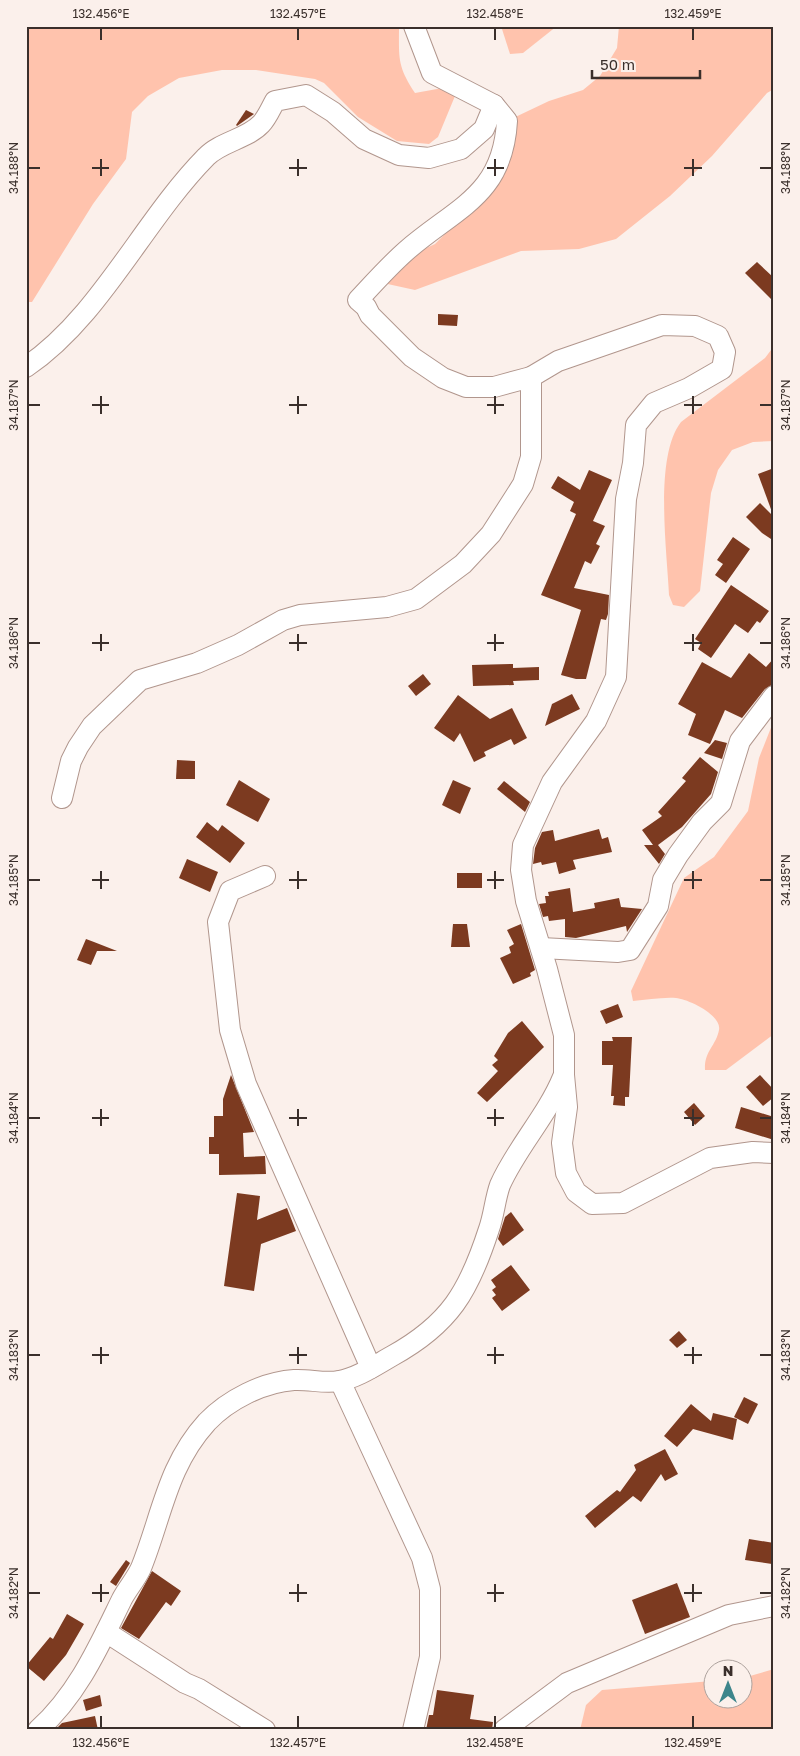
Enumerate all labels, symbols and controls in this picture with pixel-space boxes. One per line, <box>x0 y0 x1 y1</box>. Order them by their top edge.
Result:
text: 132.456°E <box>73 6 129 21</box>
text: 132.457°E <box>270 6 326 21</box>
text: 132.458°E <box>466 6 524 21</box>
text: 132.459°E <box>665 6 721 21</box>
scale bar <box>592 48 700 80</box>
text: 50 m <box>600 55 635 73</box>
text: 34.188°N <box>6 142 21 194</box>
text: 34.188°N <box>778 142 793 194</box>
text: 34.187°N <box>6 379 21 431</box>
text: 34.187°N <box>778 379 793 431</box>
text: 34.186°N <box>6 617 21 669</box>
text: 34.186°N <box>778 617 793 669</box>
text: 34.185°N <box>6 854 21 906</box>
text: 34.185°N <box>778 854 793 906</box>
text: 34.184°N <box>6 1092 21 1144</box>
text: 34.184°N <box>778 1092 793 1144</box>
text: 34.183°N <box>6 1329 21 1381</box>
text: 34.183°N <box>778 1329 793 1381</box>
text: 34.182°N <box>6 1567 21 1619</box>
text: 34.182°N <box>778 1567 793 1619</box>
north arrow <box>702 1658 752 1708</box>
text: N <box>723 1662 733 1679</box>
text: 132.456°E <box>73 1735 129 1750</box>
text: 132.457°E <box>270 1735 326 1750</box>
text: 132.458°E <box>466 1735 524 1750</box>
text: 132.459°E <box>665 1735 721 1750</box>

